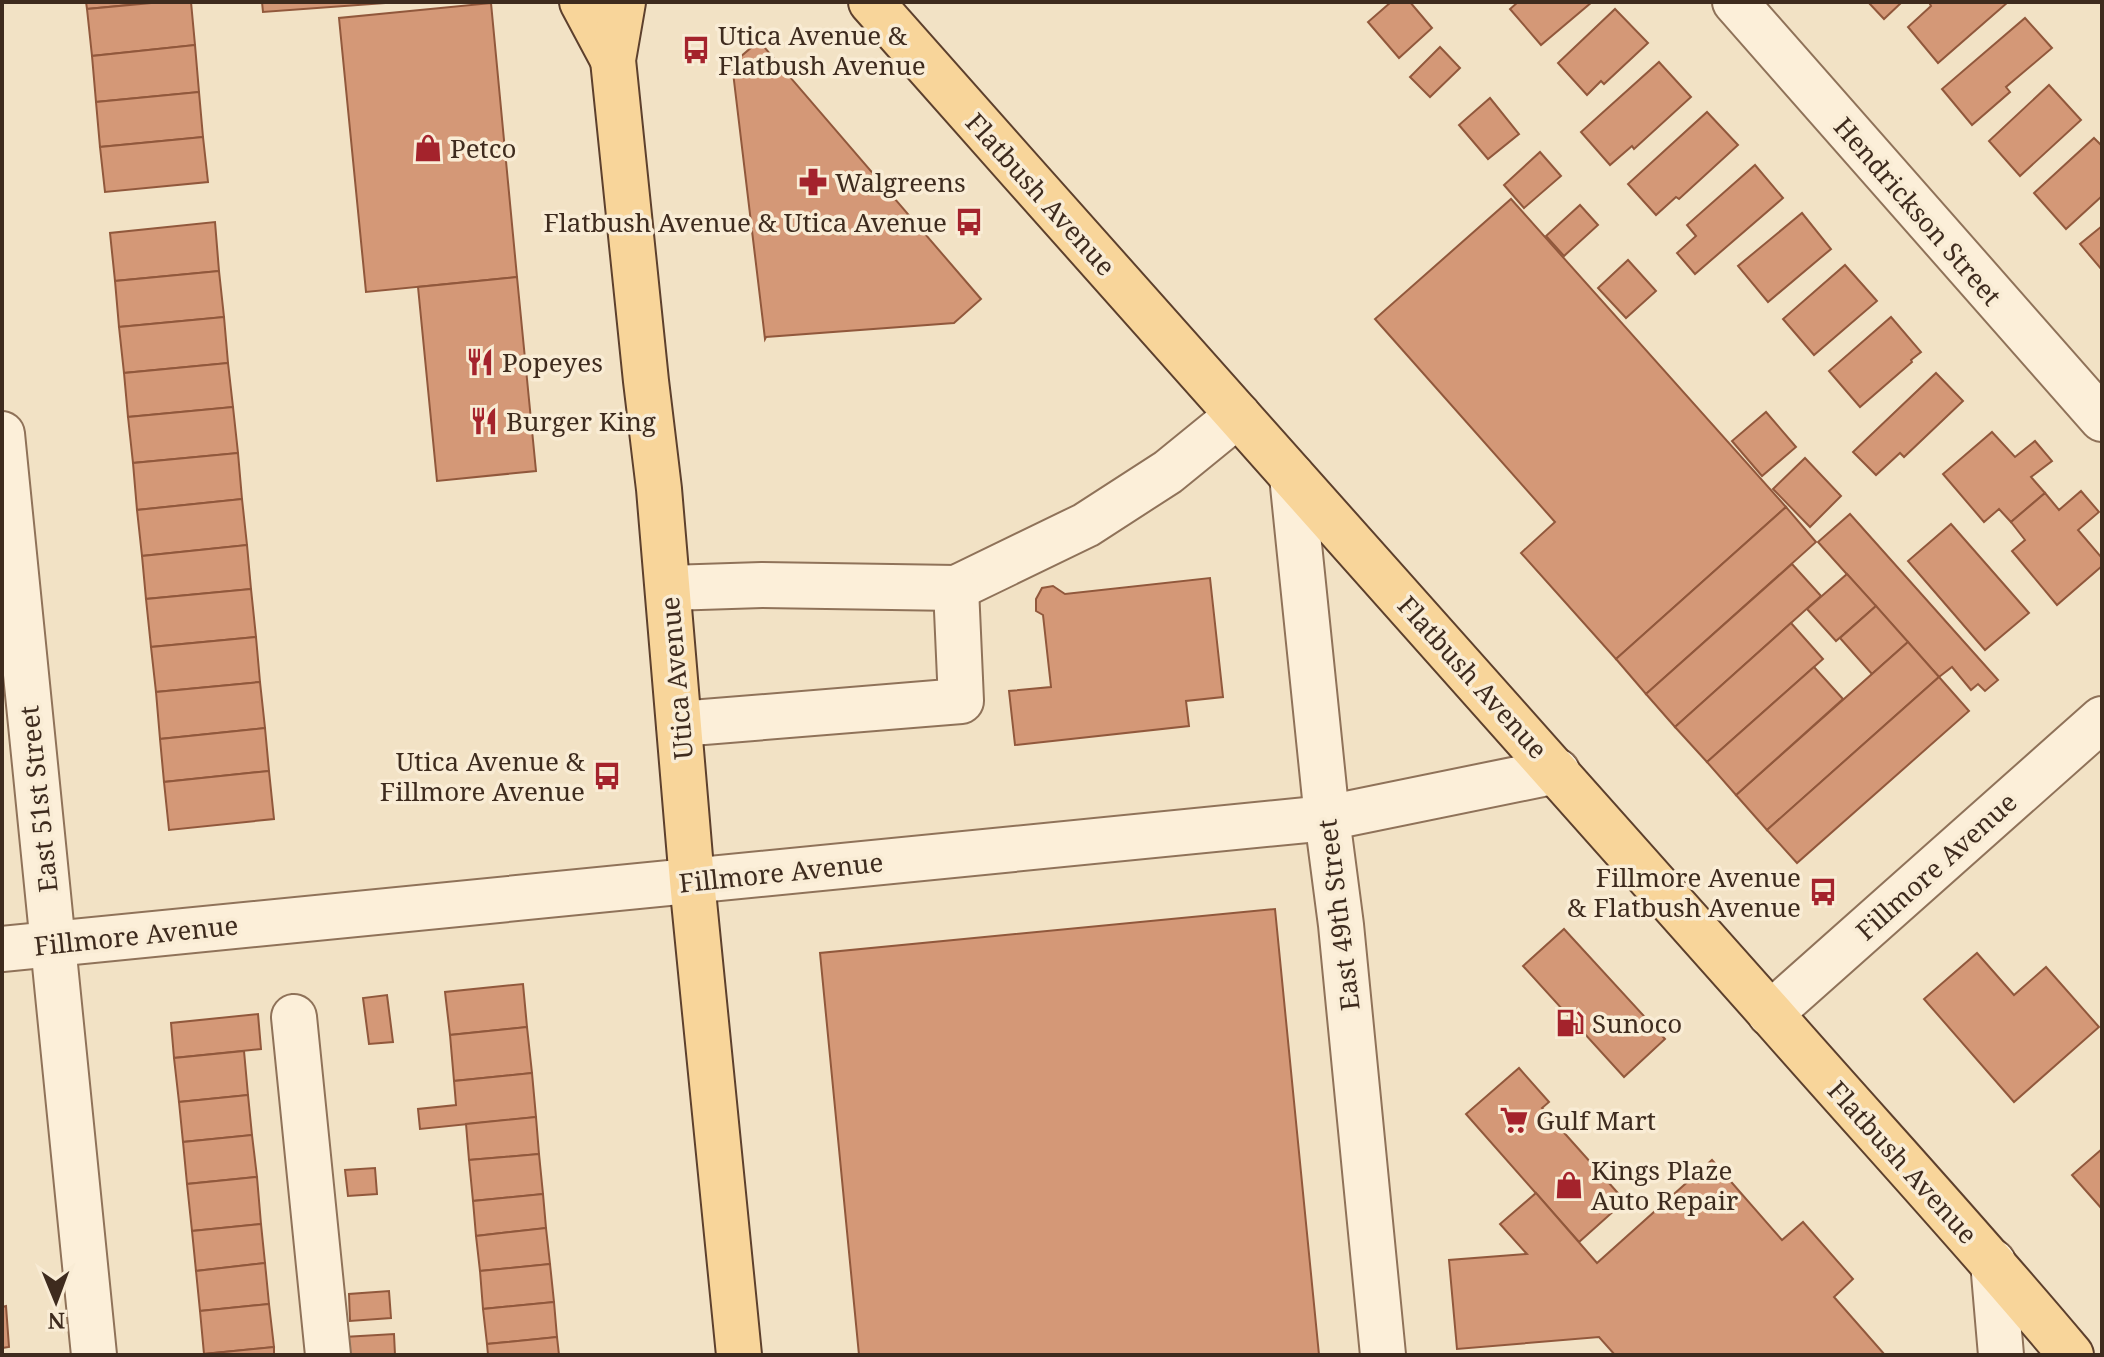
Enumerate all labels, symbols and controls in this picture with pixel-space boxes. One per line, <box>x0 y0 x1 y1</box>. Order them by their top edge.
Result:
place label: Utica Avenue & Flatbush Avenue <box>718 17 926 83</box>
bus stop icon: Utica Avenue & Flatbush Avenue <box>681 35 711 65</box>
street label: Flatbush Avenue <box>958 105 1124 283</box>
street label: Hendrickson Street <box>1826 109 2010 313</box>
place label: Petco <box>450 130 517 166</box>
shop icon: Petco <box>413 133 443 163</box>
place label: Walgreens <box>835 164 966 200</box>
pharmacy icon: Walgreens <box>798 167 828 197</box>
place label: Flatbush Avenue & Utica Avenue <box>543 204 947 240</box>
bus stop icon: Flatbush Avenue & Utica Avenue <box>954 207 984 237</box>
place label: Popeyes <box>502 344 603 380</box>
restaurant icon: Popeyes <box>465 347 495 377</box>
place label: Burger King <box>506 403 656 439</box>
restaurant icon: Burger King <box>469 406 499 436</box>
street label: Flatbush Avenue <box>1390 588 1556 766</box>
street label: Utica Avenue <box>651 595 701 761</box>
street label: East 51st Street <box>10 704 66 894</box>
place label: Utica Avenue & Fillmore Avenue <box>380 743 586 809</box>
bus stop icon: Utica Avenue & Fillmore Avenue <box>592 761 622 791</box>
street label: Fillmore Avenue <box>1848 784 2024 948</box>
street label: East 49th Street <box>1308 817 1368 1013</box>
street label: Fillmore Avenue <box>677 843 885 901</box>
place label: Fillmore Avenue & Flatbush Avenue <box>1567 859 1801 925</box>
bus stop icon: Fillmore Avenue & Flatbush Avenue <box>1808 877 1838 907</box>
street label: Fillmore Avenue <box>32 906 240 964</box>
place label: Sunoco <box>1592 1005 1682 1041</box>
fuel station icon: Sunoco <box>1555 1008 1585 1038</box>
street label: Flatbush Avenue <box>1820 1073 1986 1251</box>
place label: Gulf Mart <box>1536 1102 1656 1138</box>
supermarket icon: Gulf Mart <box>1499 1105 1529 1135</box>
place label: Kings Plaze Auto Repair <box>1591 1152 1738 1218</box>
shop icon: Kings Plaze Auto Repair <box>1554 1170 1584 1200</box>
north arrow <box>16 1261 96 1341</box>
text: N <box>47 1307 65 1337</box>

